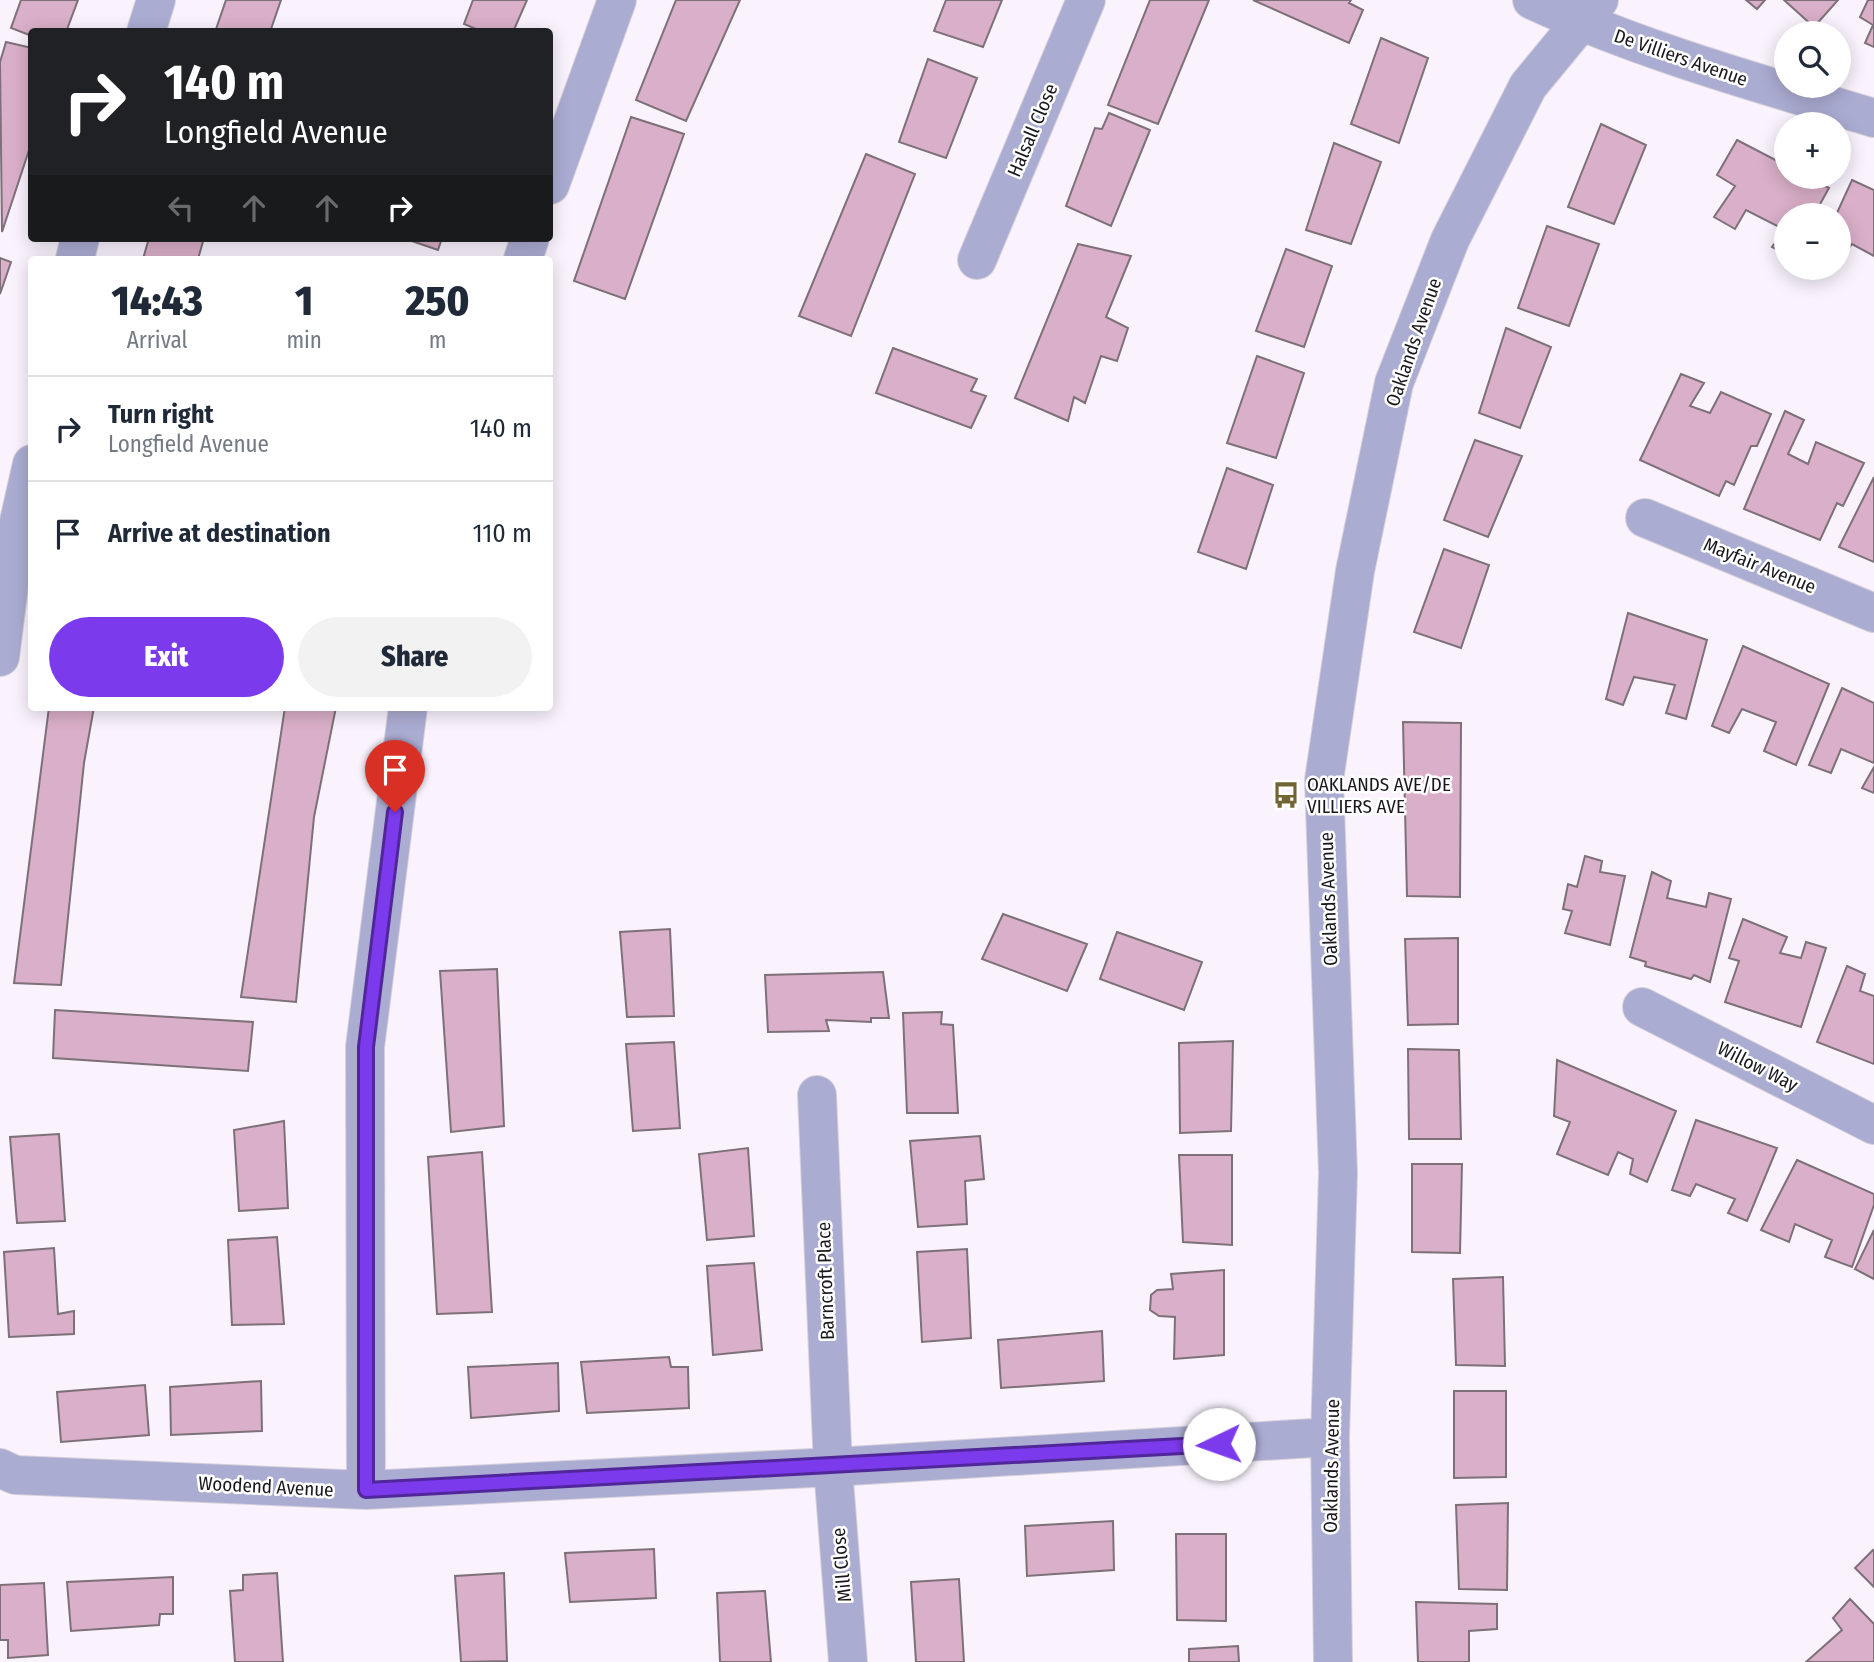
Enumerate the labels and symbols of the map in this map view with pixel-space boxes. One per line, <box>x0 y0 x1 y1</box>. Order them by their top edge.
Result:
street label: De Villiers Avenue <box>1611 24 1751 91</box>
street label: Halsall Close <box>1003 80 1062 180</box>
street label: Oaklands Avenue <box>1381 275 1446 409</box>
street label: Mayfair Avenue <box>1700 533 1819 598</box>
pin <box>365 740 425 812</box>
place label: OAKLANDS AVE/DE VILLIERS AVE <box>1307 773 1451 818</box>
bus stop icon: OAKLANDS AVE/DE VILLIERS AVE <box>1271 780 1301 810</box>
street label: Oaklands Avenue <box>1315 832 1342 966</box>
street label: Willow Way <box>1714 1036 1802 1097</box>
street label: Barncroft Place <box>812 1222 839 1340</box>
street label: Oaklands Avenue <box>1319 1399 1344 1533</box>
position arrow <box>1182 1407 1256 1481</box>
street label: Woodend Avenue <box>198 1471 334 1502</box>
street label: Mill Close <box>827 1527 856 1603</box>

